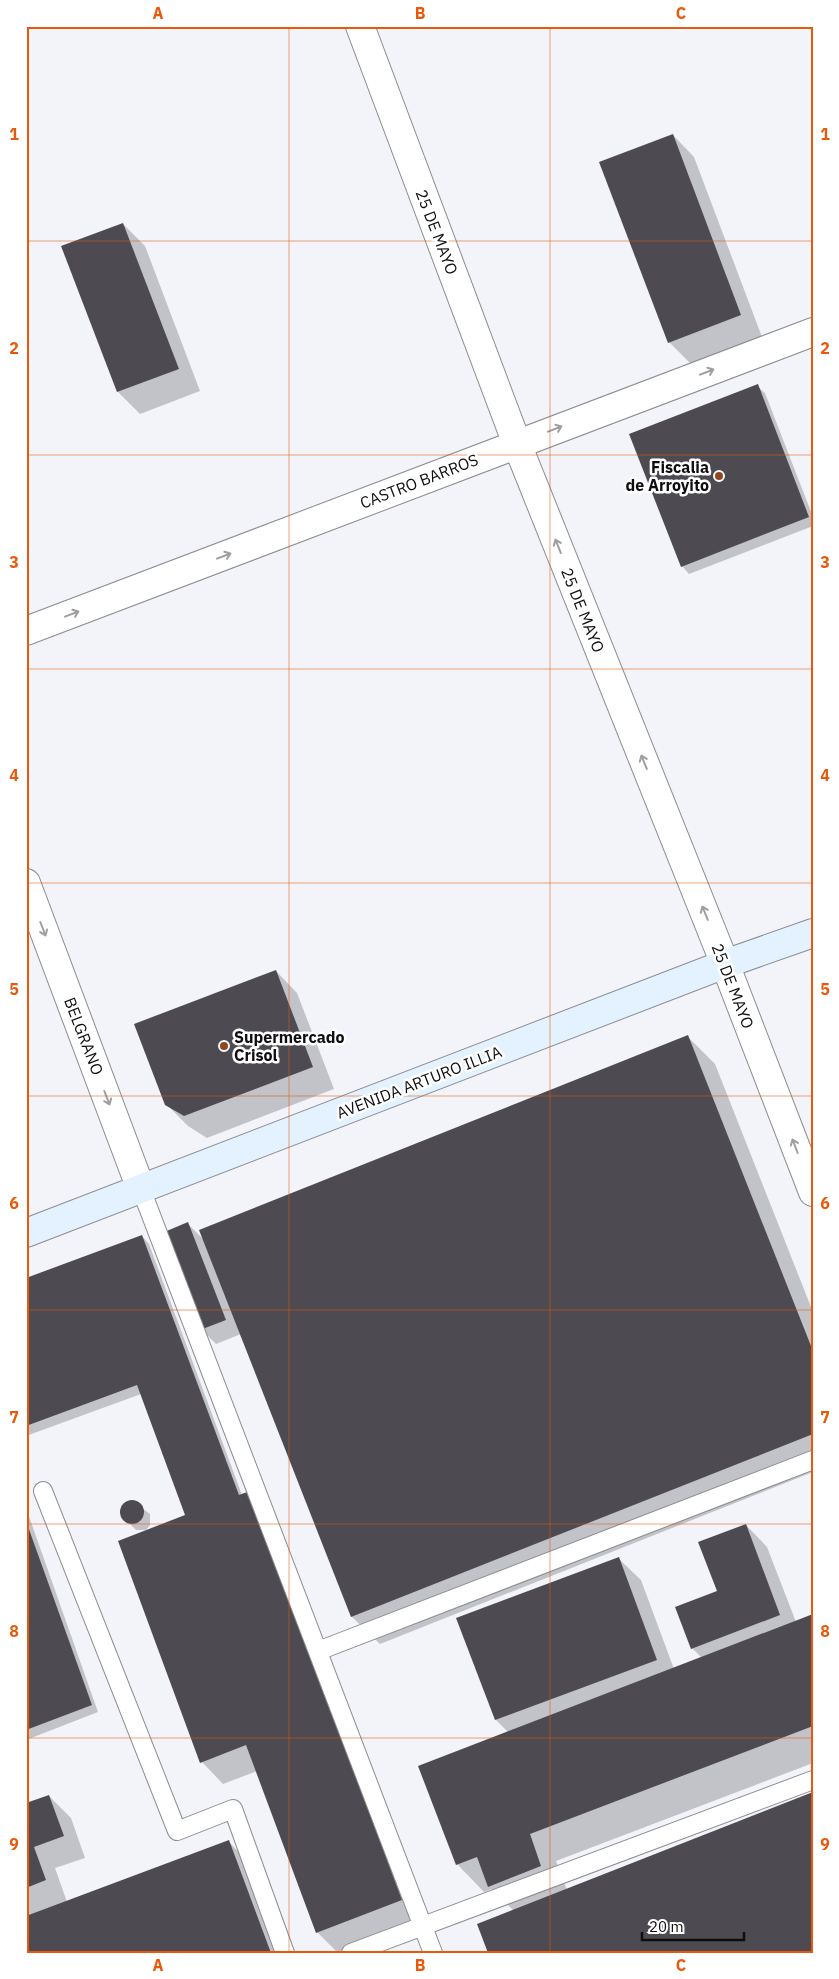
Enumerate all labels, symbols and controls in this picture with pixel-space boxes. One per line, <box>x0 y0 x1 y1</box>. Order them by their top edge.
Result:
text: A <box>153 3 164 23</box>
text: B <box>415 3 426 23</box>
text: C <box>676 3 686 23</box>
text: 1 <box>9 124 19 144</box>
text: 1 <box>820 124 830 144</box>
street label: 25 DE MAYO <box>412 187 462 277</box>
text: 2 <box>9 338 19 358</box>
text: 2 <box>820 338 830 358</box>
one-way arrow <box>699 367 714 376</box>
one-way arrow <box>547 424 562 433</box>
street label: CASTRO BARROS <box>357 449 481 513</box>
place label: Fiscalia de Arroyito <box>626 457 709 495</box>
marker: Fiscalia de Arroyito <box>713 470 725 482</box>
one-way arrow <box>553 539 562 555</box>
one-way arrow <box>215 551 231 560</box>
text: 3 <box>9 552 19 572</box>
text: 3 <box>820 552 830 572</box>
street label: 25 DE MAYO <box>557 565 609 655</box>
one-way arrow <box>64 609 79 618</box>
one-way arrow <box>639 755 648 770</box>
text: 4 <box>9 765 19 785</box>
text: 4 <box>820 765 830 785</box>
one-way arrow <box>699 906 709 921</box>
one-way arrow <box>39 921 48 936</box>
street label: 25 DE MAYO <box>708 941 758 1031</box>
text: 5 <box>9 979 19 999</box>
text: 5 <box>820 979 830 999</box>
street label: BELGRANO <box>60 994 108 1078</box>
place label: Supermercado Crisol <box>234 1027 345 1065</box>
marker: Supermercado Crisol <box>218 1040 230 1052</box>
street label: AVENIDA ARTURO ILLIA <box>334 1041 504 1123</box>
one-way arrow <box>103 1089 112 1105</box>
one-way arrow <box>790 1139 799 1154</box>
text: 6 <box>9 1193 19 1213</box>
text: 6 <box>820 1193 830 1213</box>
text: 7 <box>9 1407 19 1427</box>
text: 7 <box>820 1407 830 1427</box>
text: 8 <box>9 1621 19 1641</box>
text: 8 <box>820 1621 830 1641</box>
text: 9 <box>9 1834 19 1854</box>
text: 9 <box>820 1834 830 1854</box>
scale bar <box>642 1909 744 1941</box>
text: 20 m <box>649 1917 684 1936</box>
text: A <box>153 1955 164 1975</box>
text: B <box>415 1955 426 1975</box>
text: C <box>676 1955 686 1975</box>

